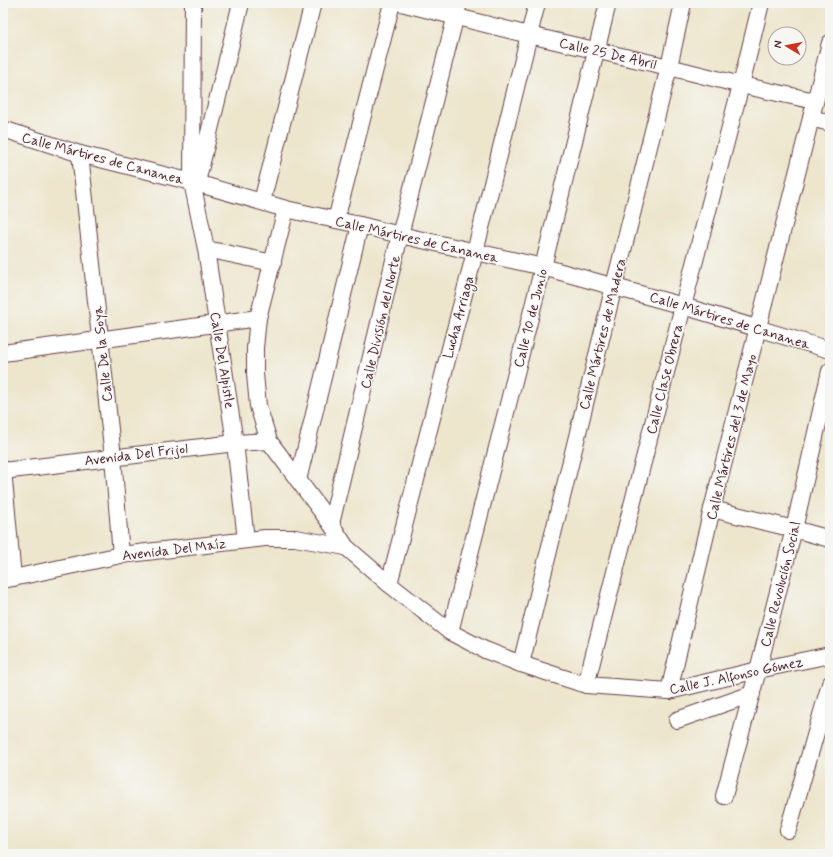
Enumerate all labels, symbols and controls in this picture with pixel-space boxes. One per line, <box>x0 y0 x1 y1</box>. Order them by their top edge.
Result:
north arrow <box>767 26 807 66</box>
street label: Calle 25 De Abril <box>557 34 658 74</box>
text: N <box>771 40 786 49</box>
street label: Calle Mártires de Cananea <box>20 129 186 189</box>
street label: Calle Mártires de Cananea <box>333 212 501 268</box>
street label: Calle División del Norte <box>357 253 405 391</box>
street label: Calle Mártires de Madera <box>575 257 631 412</box>
street label: Calle 10 de Junio <box>510 267 552 370</box>
street label: Lucha Arriaga <box>439 274 480 361</box>
street label: Calle Mártires de Cananea <box>647 288 813 354</box>
street label: Calle De la Soya <box>89 305 117 403</box>
street label: Calle Del Alpistle <box>205 311 239 410</box>
street label: Calle Clase Obrera <box>643 322 687 436</box>
street label: Calle Mártires del 3 de Mayo <box>703 352 761 522</box>
street label: Avenida Del Frijol <box>83 440 189 470</box>
street label: Calle Revolución Social <box>757 520 805 649</box>
street label: Avenida Del Maíz <box>121 535 227 565</box>
street label: Calle J. Alfonso Gómez <box>668 653 805 701</box>

